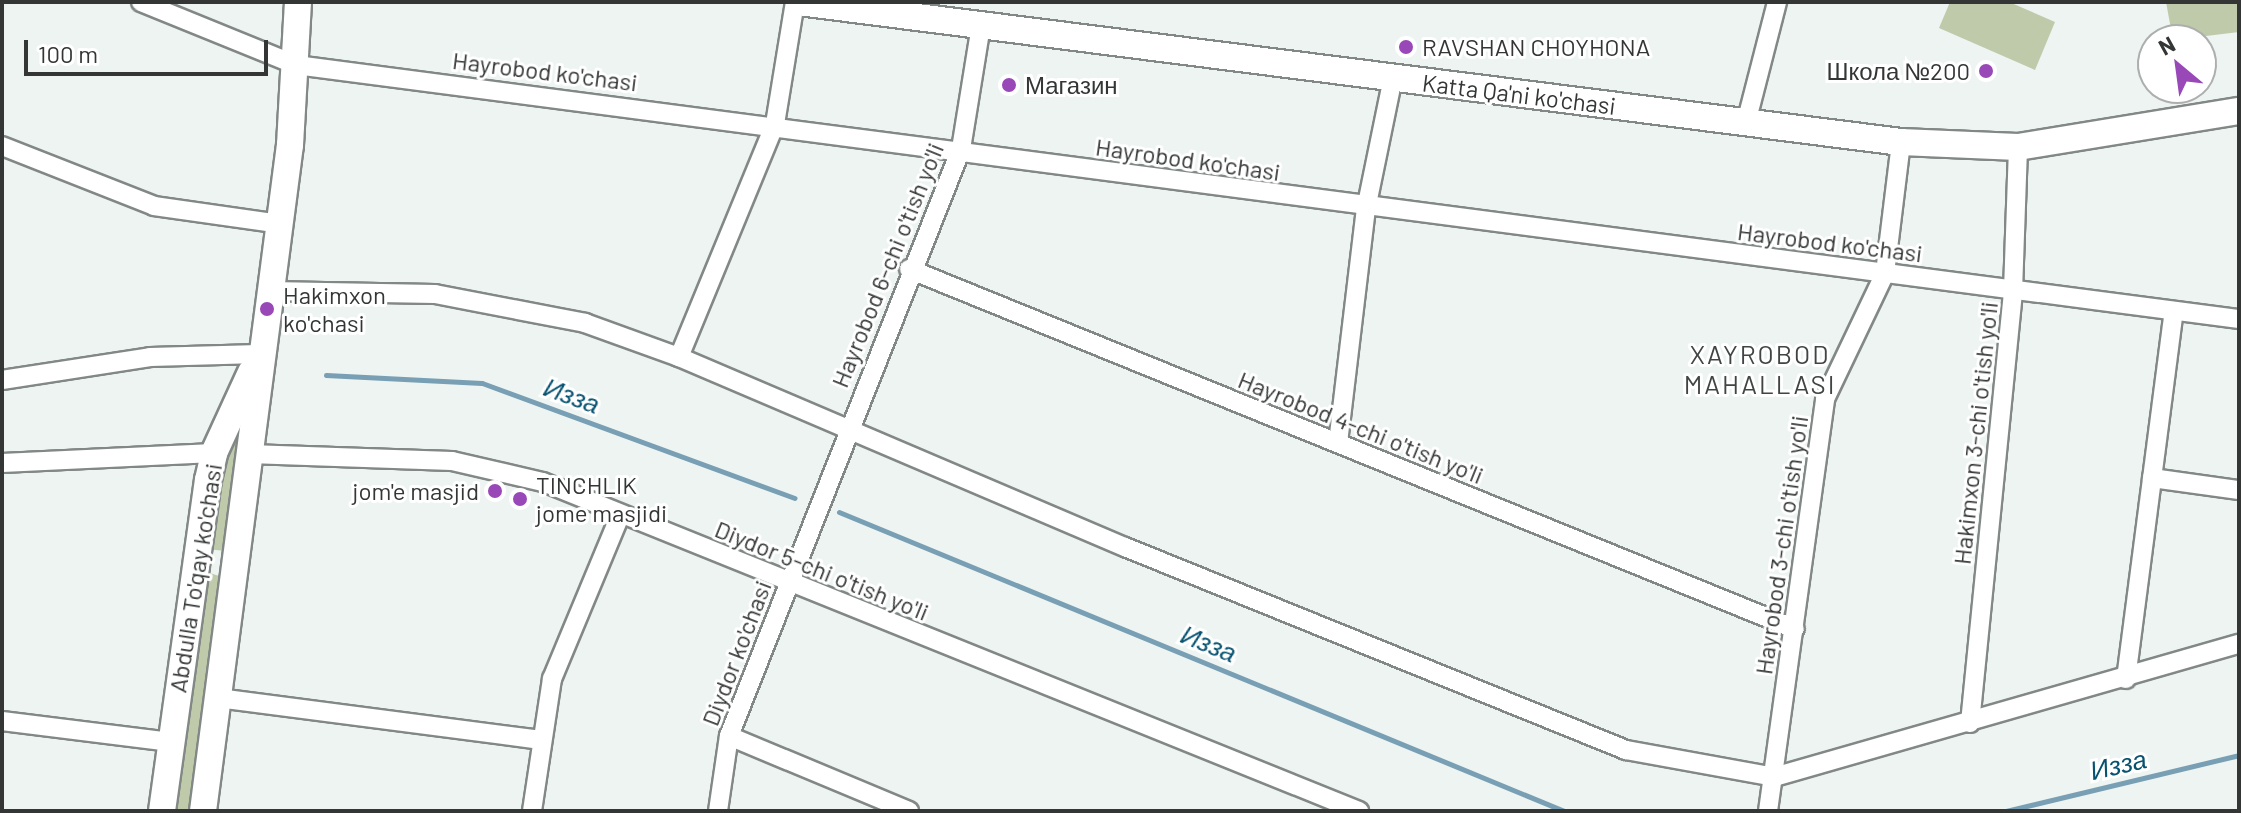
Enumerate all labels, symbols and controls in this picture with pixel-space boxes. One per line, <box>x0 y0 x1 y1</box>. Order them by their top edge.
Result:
scale bar <box>28 24 272 74</box>
north arrow <box>2137 24 2217 104</box>
text: N <box>2154 30 2179 60</box>
place label: RAVSHAN CHOYHONA <box>1422 33 1650 61</box>
marker: RAVSHAN CHOYHONA <box>1397 38 1415 56</box>
text: 100 m <box>38 39 98 68</box>
street label: Hayrobod ko'chasi <box>451 45 639 97</box>
place label: Школа №200 <box>1827 57 1970 85</box>
marker: Школа №200 <box>1977 62 1995 80</box>
street label: Katta Qa'ni ko'chasi <box>1421 68 1617 120</box>
place label: Магазин <box>1025 71 1118 99</box>
marker: Магазин <box>1000 76 1018 94</box>
street label: Hayrobod ko'chasi <box>1094 132 1282 186</box>
street label: Hayrobod 6-chi o'tish yo'li <box>825 139 949 391</box>
street label: Hayrobod ko'chasi <box>1736 216 1924 268</box>
place label: Hakimxon ko'chasi <box>283 281 386 337</box>
marker: Hakimxon ko'chasi <box>258 300 276 318</box>
street label: Hakimxon 3-chi o'tish yo'li <box>1947 300 2003 566</box>
district label: XAYROBOD MAHALLASI <box>1684 338 1836 400</box>
street label: Hayrobod 4-chi o'tish yo'li <box>1234 365 1488 489</box>
water label: Изза <box>540 371 604 419</box>
street label: Hayrobod 3-chi o'tish yo'li <box>1749 414 1813 676</box>
street label: Abdulla To'qay ko'chasi <box>163 461 227 695</box>
place label: TINCHLIK jome masjidi <box>536 471 667 527</box>
place label: jom'e masjid <box>353 477 479 505</box>
marker: jom'e masjid <box>486 482 504 500</box>
marker: TINCHLIK jome masjidi <box>511 490 529 508</box>
street label: Diydor 5-chi o'tish yo'li <box>711 514 933 626</box>
street label: Diydor ko'chasi <box>695 576 777 730</box>
water label: Изза <box>1177 618 1241 668</box>
water label: Изза <box>2087 742 2149 786</box>

